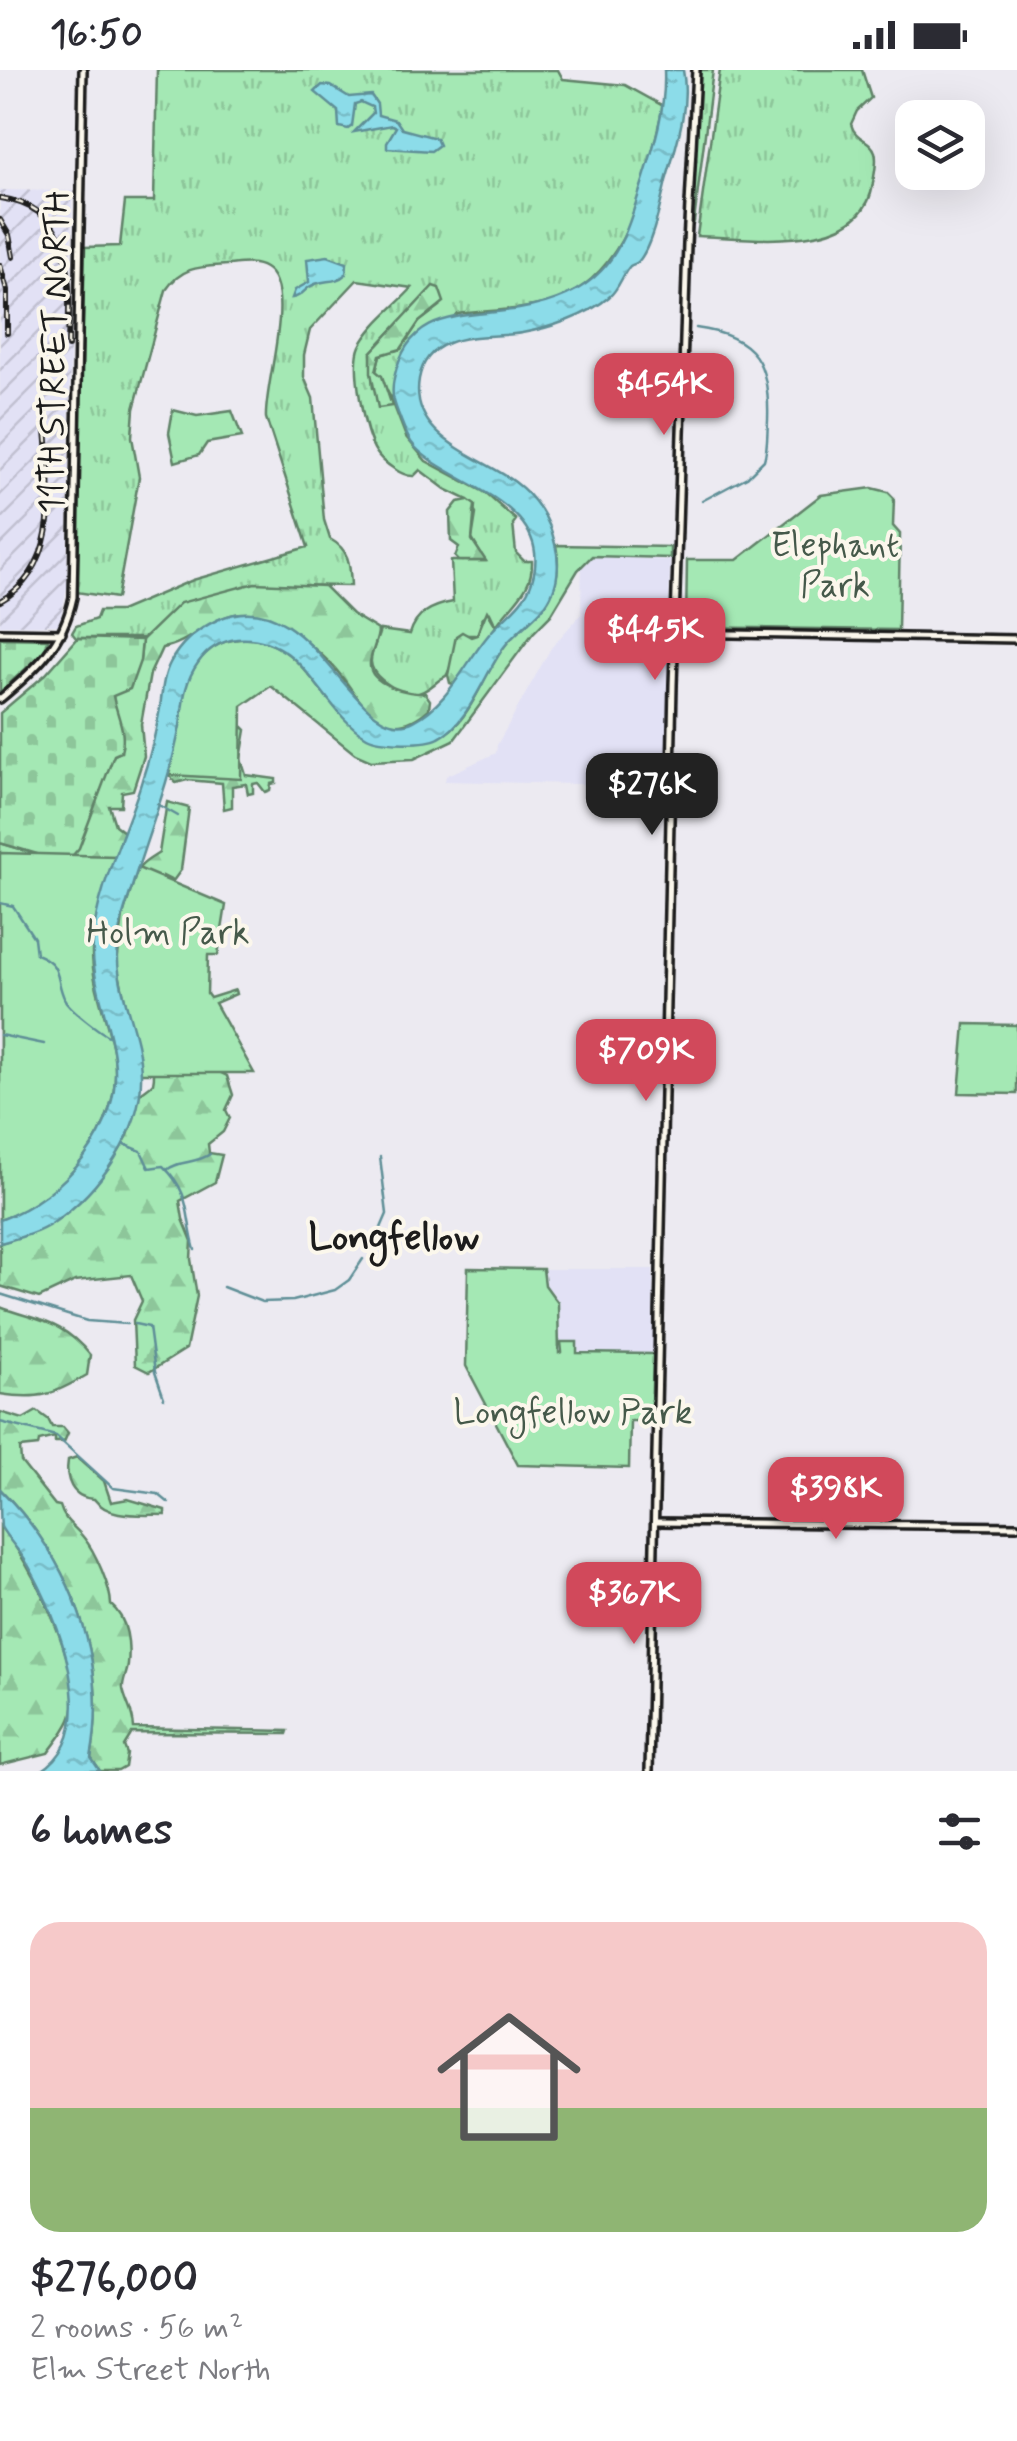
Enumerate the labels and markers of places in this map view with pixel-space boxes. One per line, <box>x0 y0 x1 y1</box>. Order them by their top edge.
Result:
pin: $454K <box>594 353 734 438</box>
pin: $445K <box>585 598 725 683</box>
pin: $276K <box>582 753 722 838</box>
pin: $709K <box>576 1019 716 1104</box>
pin: $398K <box>766 1457 906 1542</box>
pin: $367K <box>564 1562 704 1647</box>

